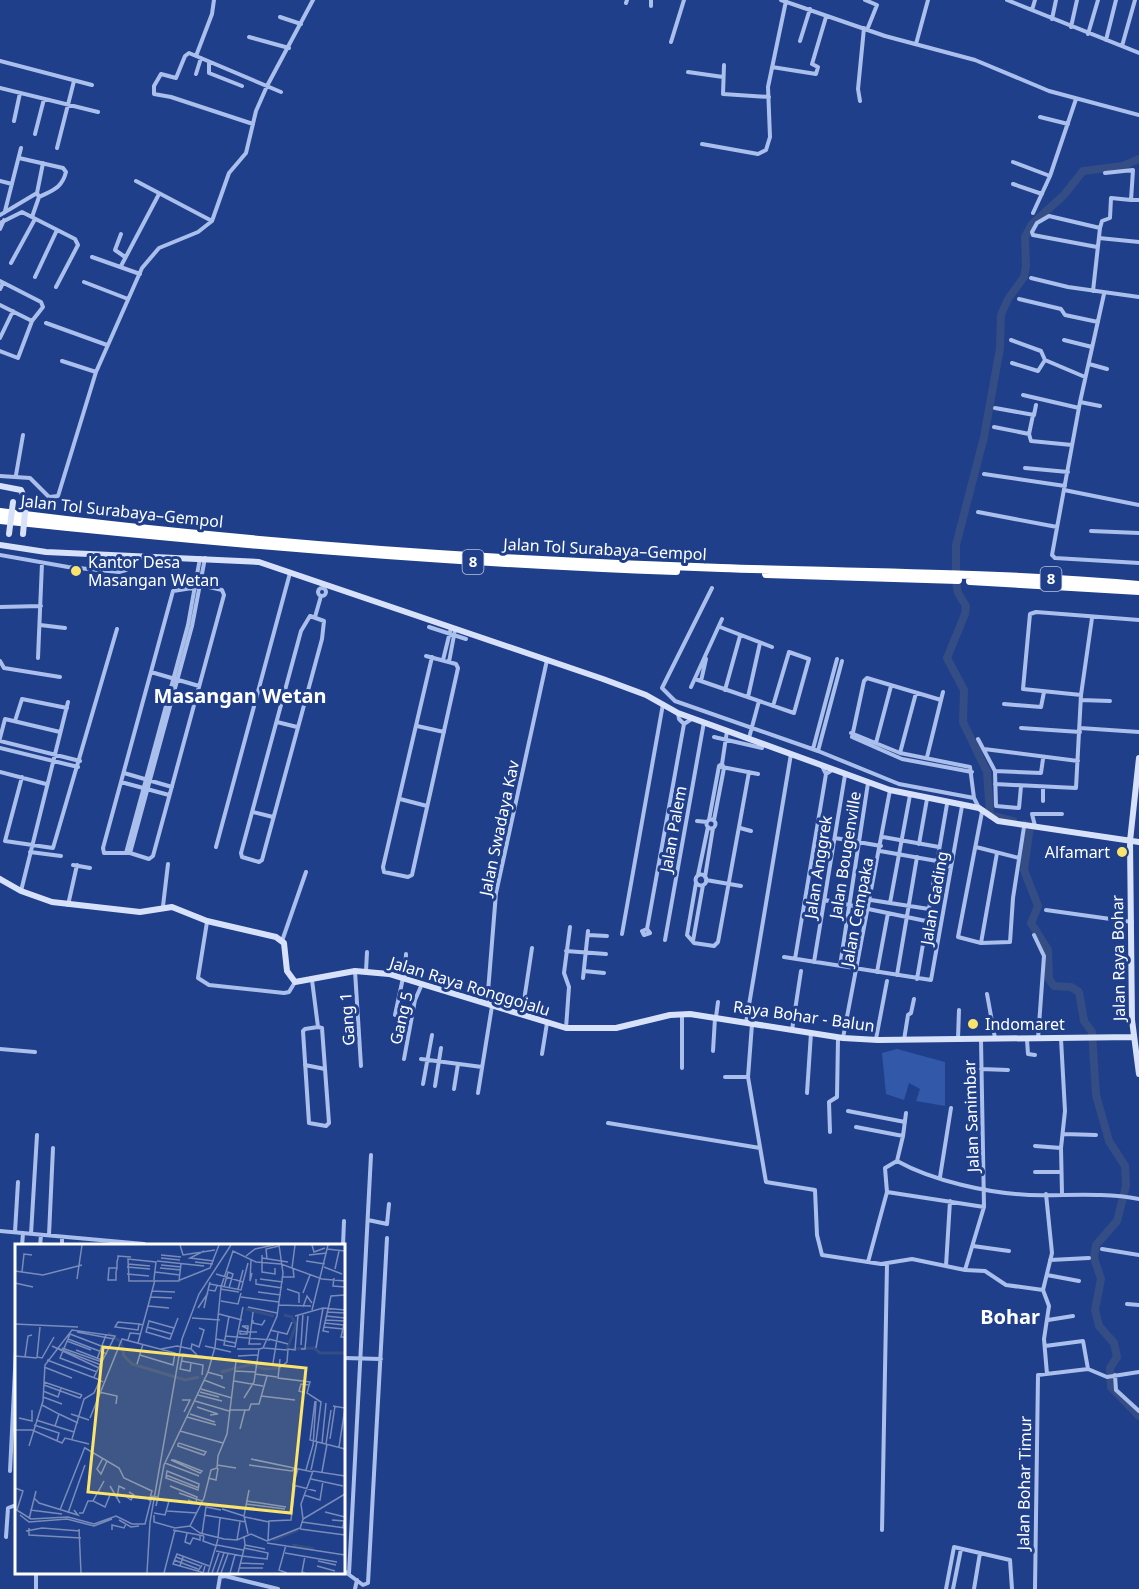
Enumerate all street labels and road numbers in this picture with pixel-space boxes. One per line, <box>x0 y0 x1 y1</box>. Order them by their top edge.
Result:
street label: Jalan Tol Surabaya–Gempol <box>18 489 224 533</box>
street label: Jalan Tol Surabaya–Gempol <box>501 533 707 565</box>
road number: 8 <box>462 550 484 574</box>
road number: 8 <box>1040 567 1062 591</box>
street label: Jalan Swadaya Kav <box>473 757 524 900</box>
street label: Jalan Palem <box>654 784 691 876</box>
street label: Jalan Bougenville <box>824 790 866 922</box>
street label: Jalan Anggrek <box>799 813 837 922</box>
street label: Jalan Gading <box>915 849 953 949</box>
street label: Jalan Cempaka <box>835 855 878 971</box>
street label: Jalan Raya Bohar <box>1106 894 1130 1023</box>
street label: Jalan Raya Ronggojalu <box>385 951 553 1021</box>
street label: Gang 5 <box>384 989 418 1047</box>
street label: Gang 1 <box>334 991 360 1047</box>
street label: Raya Bohar - Balun <box>732 995 876 1037</box>
street label: Jalan Sanimbar <box>958 1059 984 1175</box>
street label: Jalan Bohar Timur <box>1012 1415 1036 1553</box>

